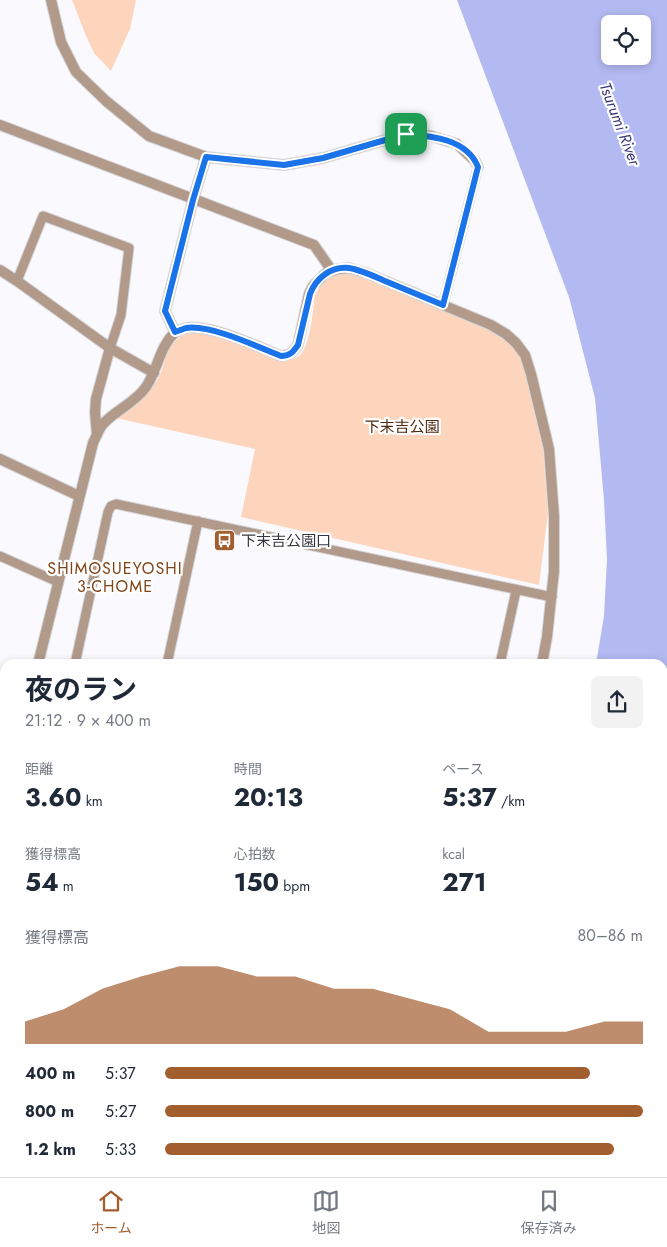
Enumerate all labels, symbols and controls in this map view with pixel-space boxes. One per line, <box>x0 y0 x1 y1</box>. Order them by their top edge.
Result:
map controls <box>601 15 651 65</box>
button: locate <box>601 15 651 65</box>
water label: Tsurumi River <box>594 79 647 170</box>
pin <box>385 113 427 155</box>
icon: arrive <box>392 120 420 148</box>
park label: 下末吉公園 <box>364 416 440 438</box>
bus stop icon: 下末吉公園口 <box>213 529 237 553</box>
place label: 下末吉公園口 <box>241 530 331 552</box>
district label: SHIMOSUEYOSHI 3-CHOME <box>47 557 183 598</box>
text: 夜のラン <box>25 669 137 710</box>
button: share <box>591 676 643 728</box>
text: 21:12 · 9 × 400 m <box>25 709 151 732</box>
text: 距離 <box>25 759 53 779</box>
text: 時間 <box>234 759 262 779</box>
text: ペース <box>442 759 484 779</box>
text: 3.60 <box>25 779 81 815</box>
text: 20:13 <box>234 779 303 815</box>
text: 5:37 <box>442 779 497 815</box>
text: km <box>81 791 103 811</box>
text: /km <box>497 791 525 811</box>
text: 獲得標高 <box>25 844 81 864</box>
text: 心拍数 <box>234 844 276 864</box>
text: kcal <box>442 844 465 864</box>
text: 54 <box>25 864 59 900</box>
text: 150 <box>234 864 279 900</box>
text: 271 <box>442 864 487 900</box>
text: m <box>59 876 74 896</box>
text: bpm <box>279 876 310 896</box>
text: 80–86 m <box>578 924 643 947</box>
text: 獲得標高 <box>25 926 89 949</box>
text: 400 m <box>25 1062 75 1085</box>
text: 5:37 <box>105 1062 136 1085</box>
text: 800 m <box>25 1100 74 1123</box>
text: 5:27 <box>105 1100 136 1123</box>
text: 1.2 km <box>25 1138 76 1161</box>
text: 5:33 <box>105 1138 136 1161</box>
tab: ホーム <box>90 1187 132 1238</box>
tab: 地図 <box>312 1187 340 1238</box>
tab: 保存済み <box>521 1187 577 1238</box>

